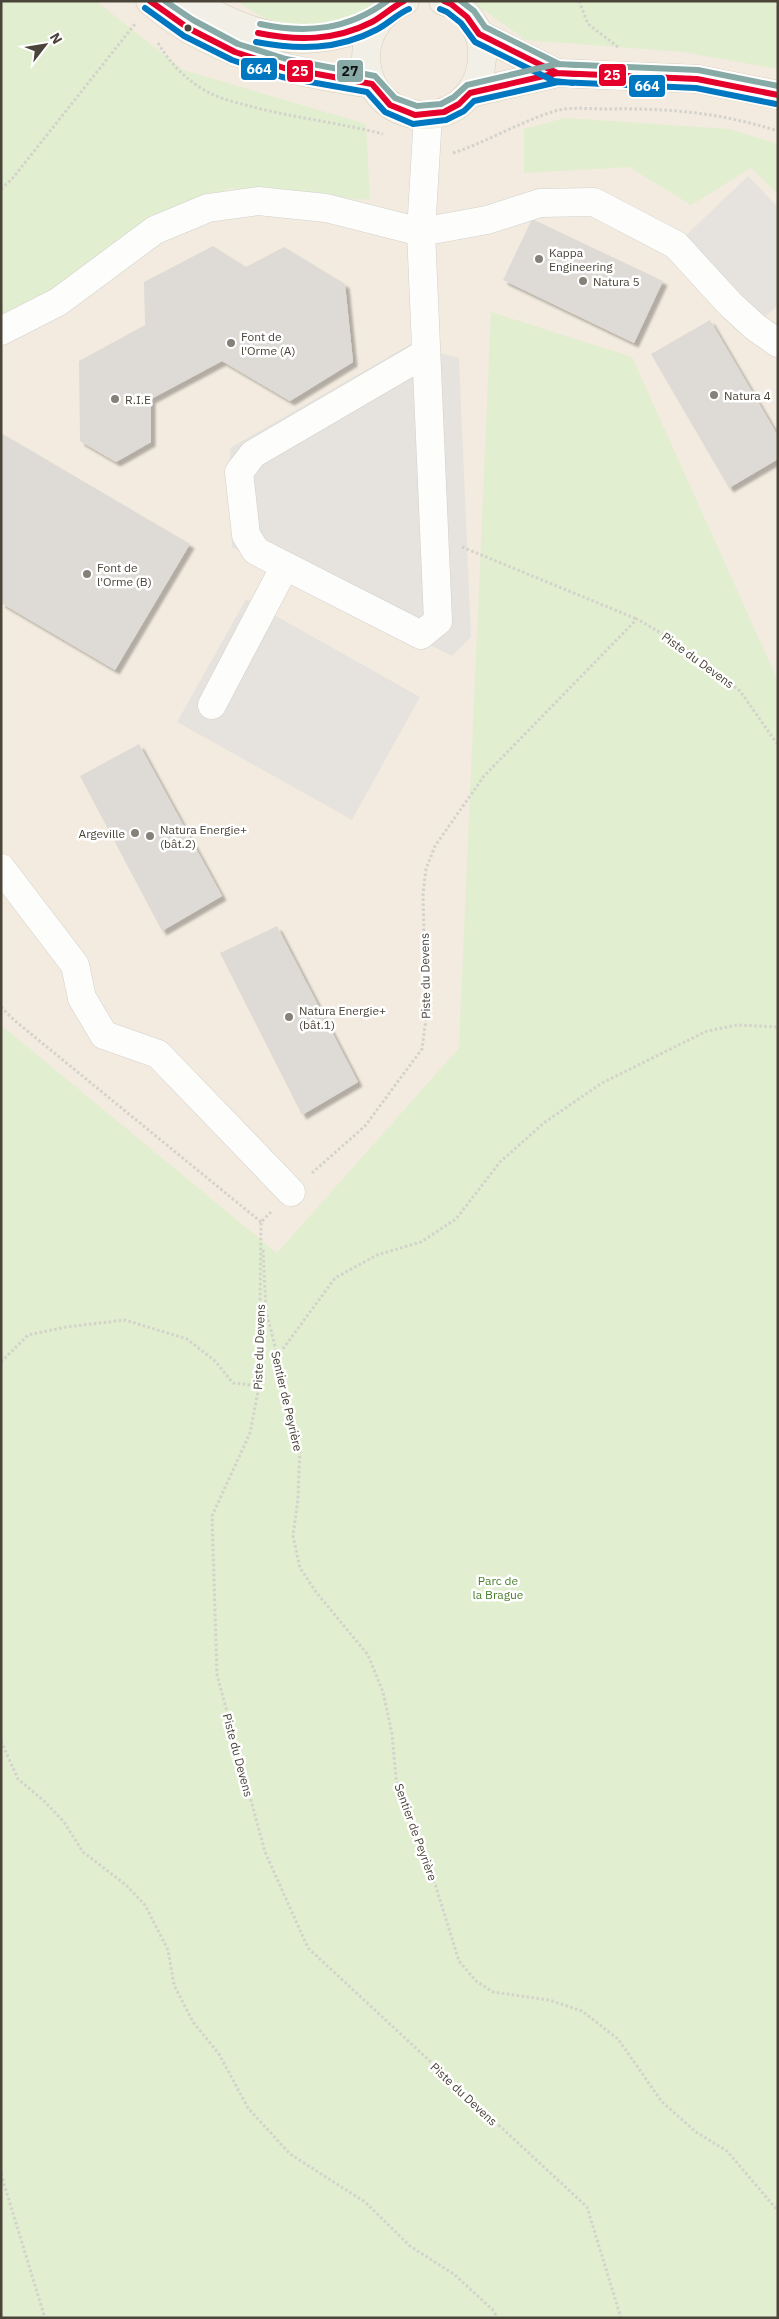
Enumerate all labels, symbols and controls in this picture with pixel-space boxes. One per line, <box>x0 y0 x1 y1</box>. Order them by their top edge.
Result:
north arrow <box>20 20 70 70</box>
unlabelled marker <box>183 23 193 33</box>
text: N <box>46 29 66 47</box>
line badge: 664 <box>240 57 278 81</box>
line badge: 25 <box>286 59 314 83</box>
line badge: 27 <box>336 59 364 83</box>
text: 664 <box>246 60 272 78</box>
text: 25 <box>292 62 308 80</box>
text: 27 <box>342 62 358 80</box>
line badge: 25 <box>598 63 627 87</box>
text: 25 <box>604 66 620 84</box>
line badge: 664 <box>628 74 666 98</box>
text: 664 <box>634 77 660 95</box>
place label: Kappa Engineering <box>549 245 613 274</box>
marker: Kappa Engineering <box>533 253 545 265</box>
place label: Natura 5 <box>593 274 640 289</box>
marker: Natura 5 <box>577 275 589 287</box>
place label: Font de l'Orme (A) <box>241 329 296 358</box>
marker: Font de l'Orme (A) <box>225 337 237 349</box>
place label: Natura 4 <box>724 388 771 403</box>
marker: Natura 4 <box>708 389 720 401</box>
place label: R.I.E <box>125 392 151 407</box>
marker: R.I.E <box>109 393 121 405</box>
place label: Font de l'Orme (B) <box>97 560 152 589</box>
marker: Font de l'Orme (B) <box>81 568 93 580</box>
street label: Piste du Devens <box>659 629 737 691</box>
place label: Natura Energie+ (bât.2) <box>160 822 247 851</box>
place label: Argeville <box>78 826 125 841</box>
marker: Argeville <box>129 827 141 839</box>
marker: Natura Energie+ (bât.2) <box>144 830 156 842</box>
street label: Piste du Devens <box>417 933 433 1019</box>
place label: Natura Energie+ (bât.1) <box>299 1003 386 1032</box>
marker: Natura Energie+ (bât.1) <box>283 1011 295 1023</box>
street label: Piste du Devens <box>250 1304 268 1390</box>
street label: Sentier de Peyrière <box>268 1349 306 1453</box>
park label: Parc de la Brague <box>473 1573 524 1602</box>
street label: Piste du Devens <box>220 1712 256 1799</box>
street label: Sentier de Peyrière <box>391 1781 441 1883</box>
street label: Piste du Devens <box>427 2059 501 2129</box>

